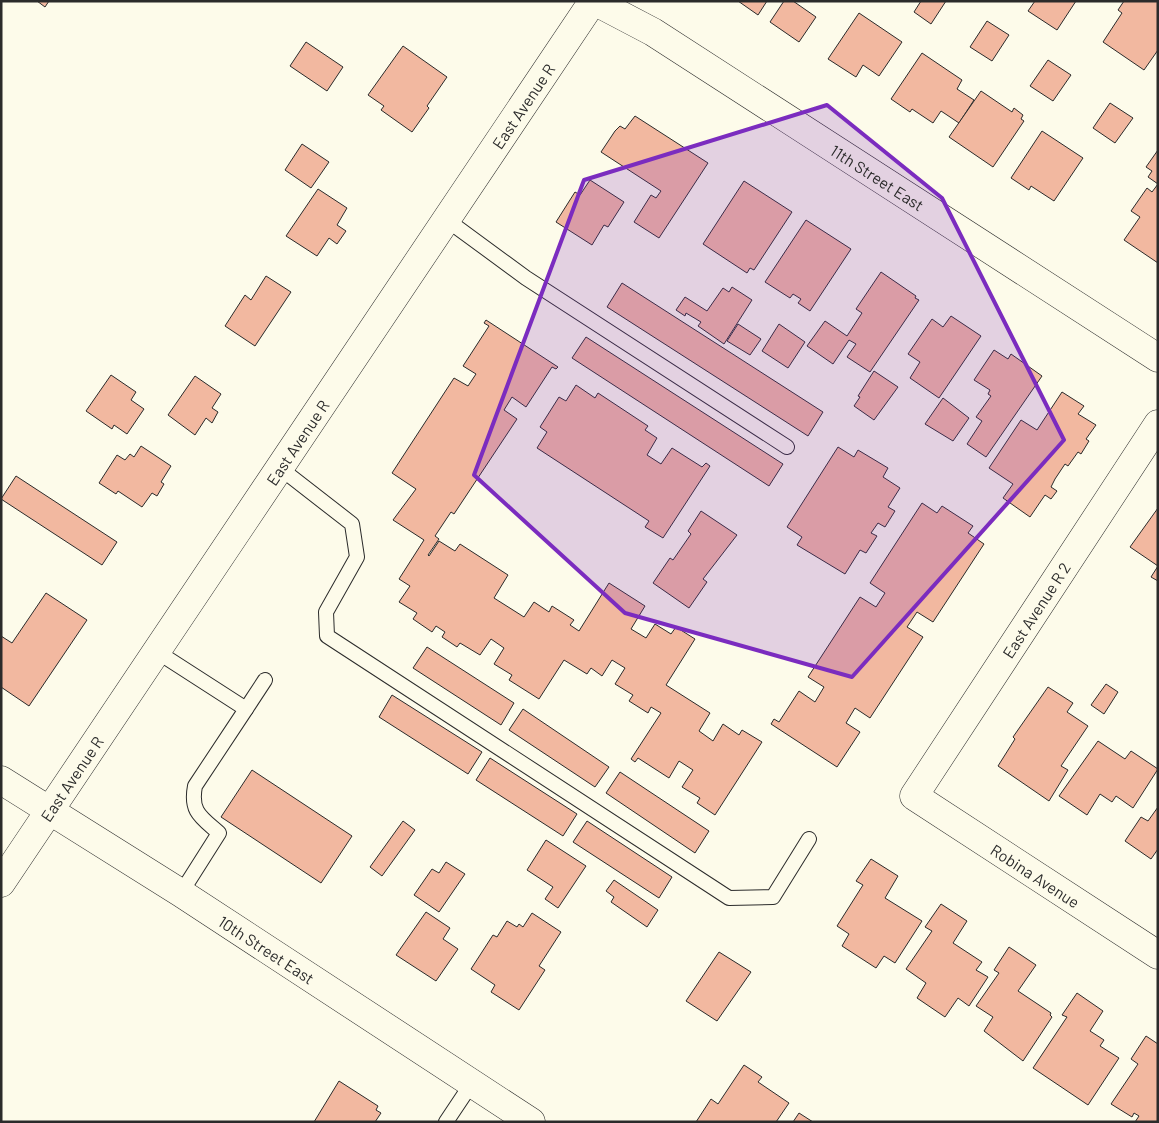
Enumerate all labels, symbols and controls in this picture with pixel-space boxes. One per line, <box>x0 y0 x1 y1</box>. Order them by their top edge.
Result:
street label: East Avenue R <box>487 59 558 152</box>
street label: 11th Street East <box>827 140 928 214</box>
street label: East Avenue R <box>262 396 332 488</box>
street label: East Avenue R 2 <box>998 559 1074 661</box>
street label: East Avenue R <box>36 732 107 825</box>
street label: Robina Avenue <box>988 839 1084 911</box>
street label: 10th Street East <box>215 911 318 987</box>

